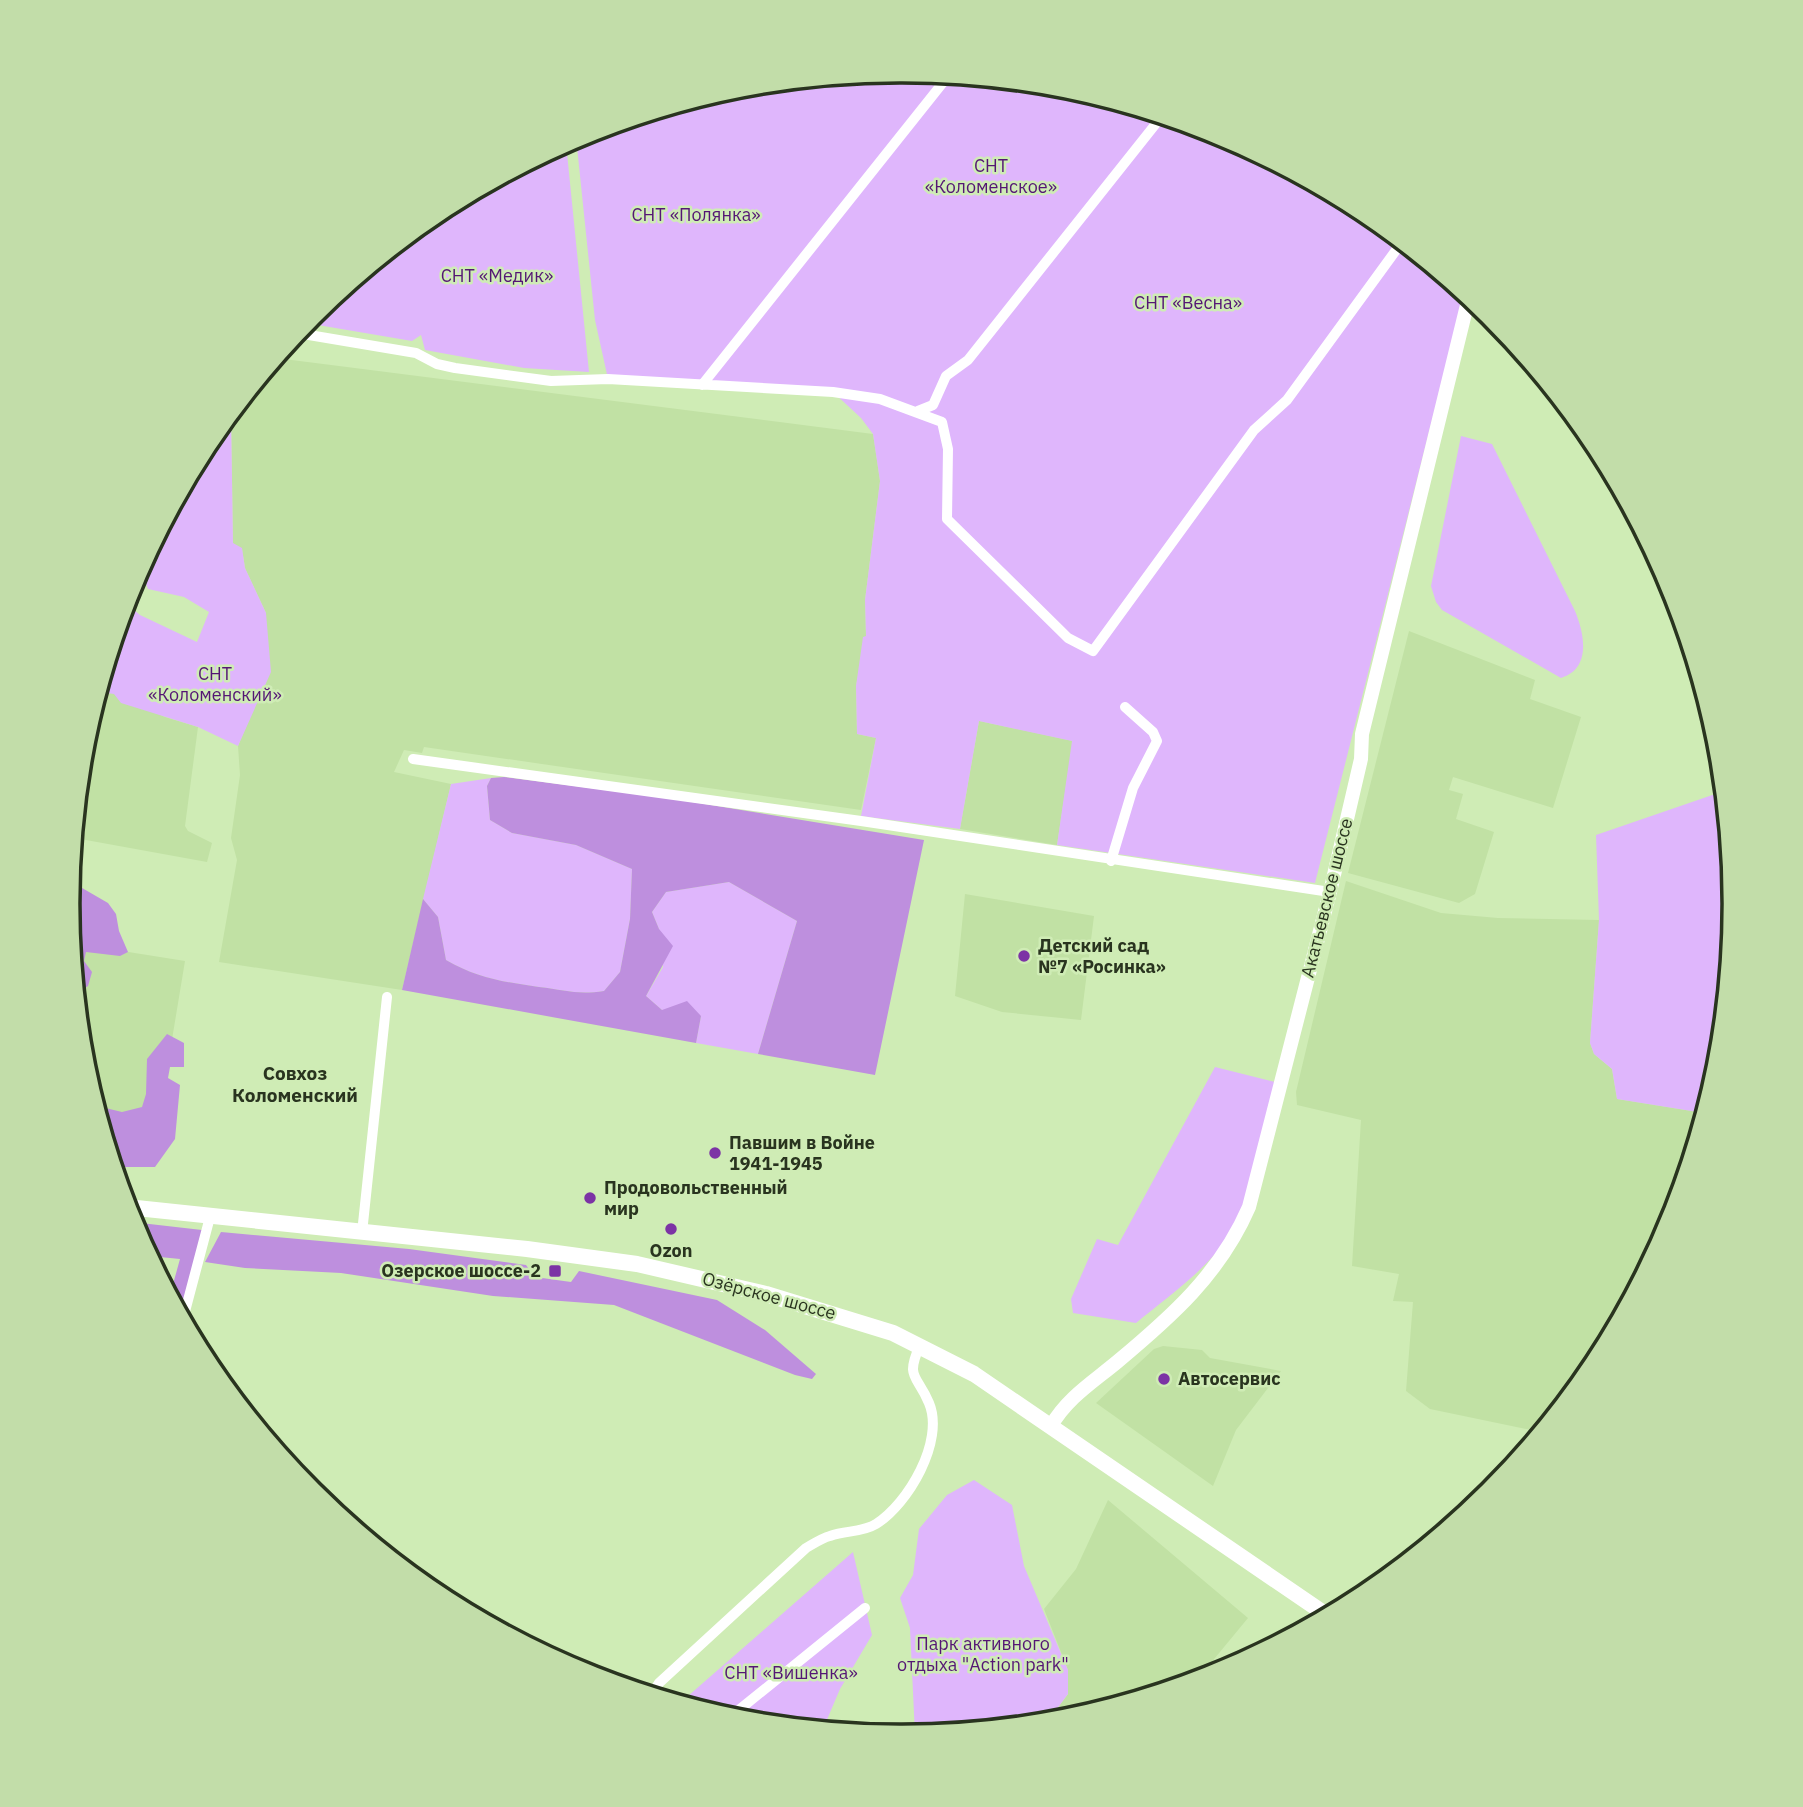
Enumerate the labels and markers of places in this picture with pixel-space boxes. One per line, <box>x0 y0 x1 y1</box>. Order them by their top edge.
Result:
place label: Детский сад №7 «Росинка» <box>1038 934 1166 978</box>
marker: Детский сад №7 «Росинка» <box>1016 948 1032 964</box>
place label: Павшим в Войне 1941-1945 <box>729 1131 875 1175</box>
marker: Павшим в Войне 1941-1945 <box>707 1145 723 1161</box>
place label: Продовольственный мир <box>604 1176 788 1220</box>
marker: Продовольственный мир <box>582 1190 598 1206</box>
marker: Ozon <box>663 1221 679 1237</box>
place label: Ozon <box>650 1239 692 1262</box>
place label: Озерское шоссе-2 <box>381 1259 541 1282</box>
marker: Озерское шоссе-2 <box>547 1263 563 1279</box>
place label: Автосервис <box>1178 1367 1281 1390</box>
marker: Автосервис <box>1156 1371 1172 1387</box>

